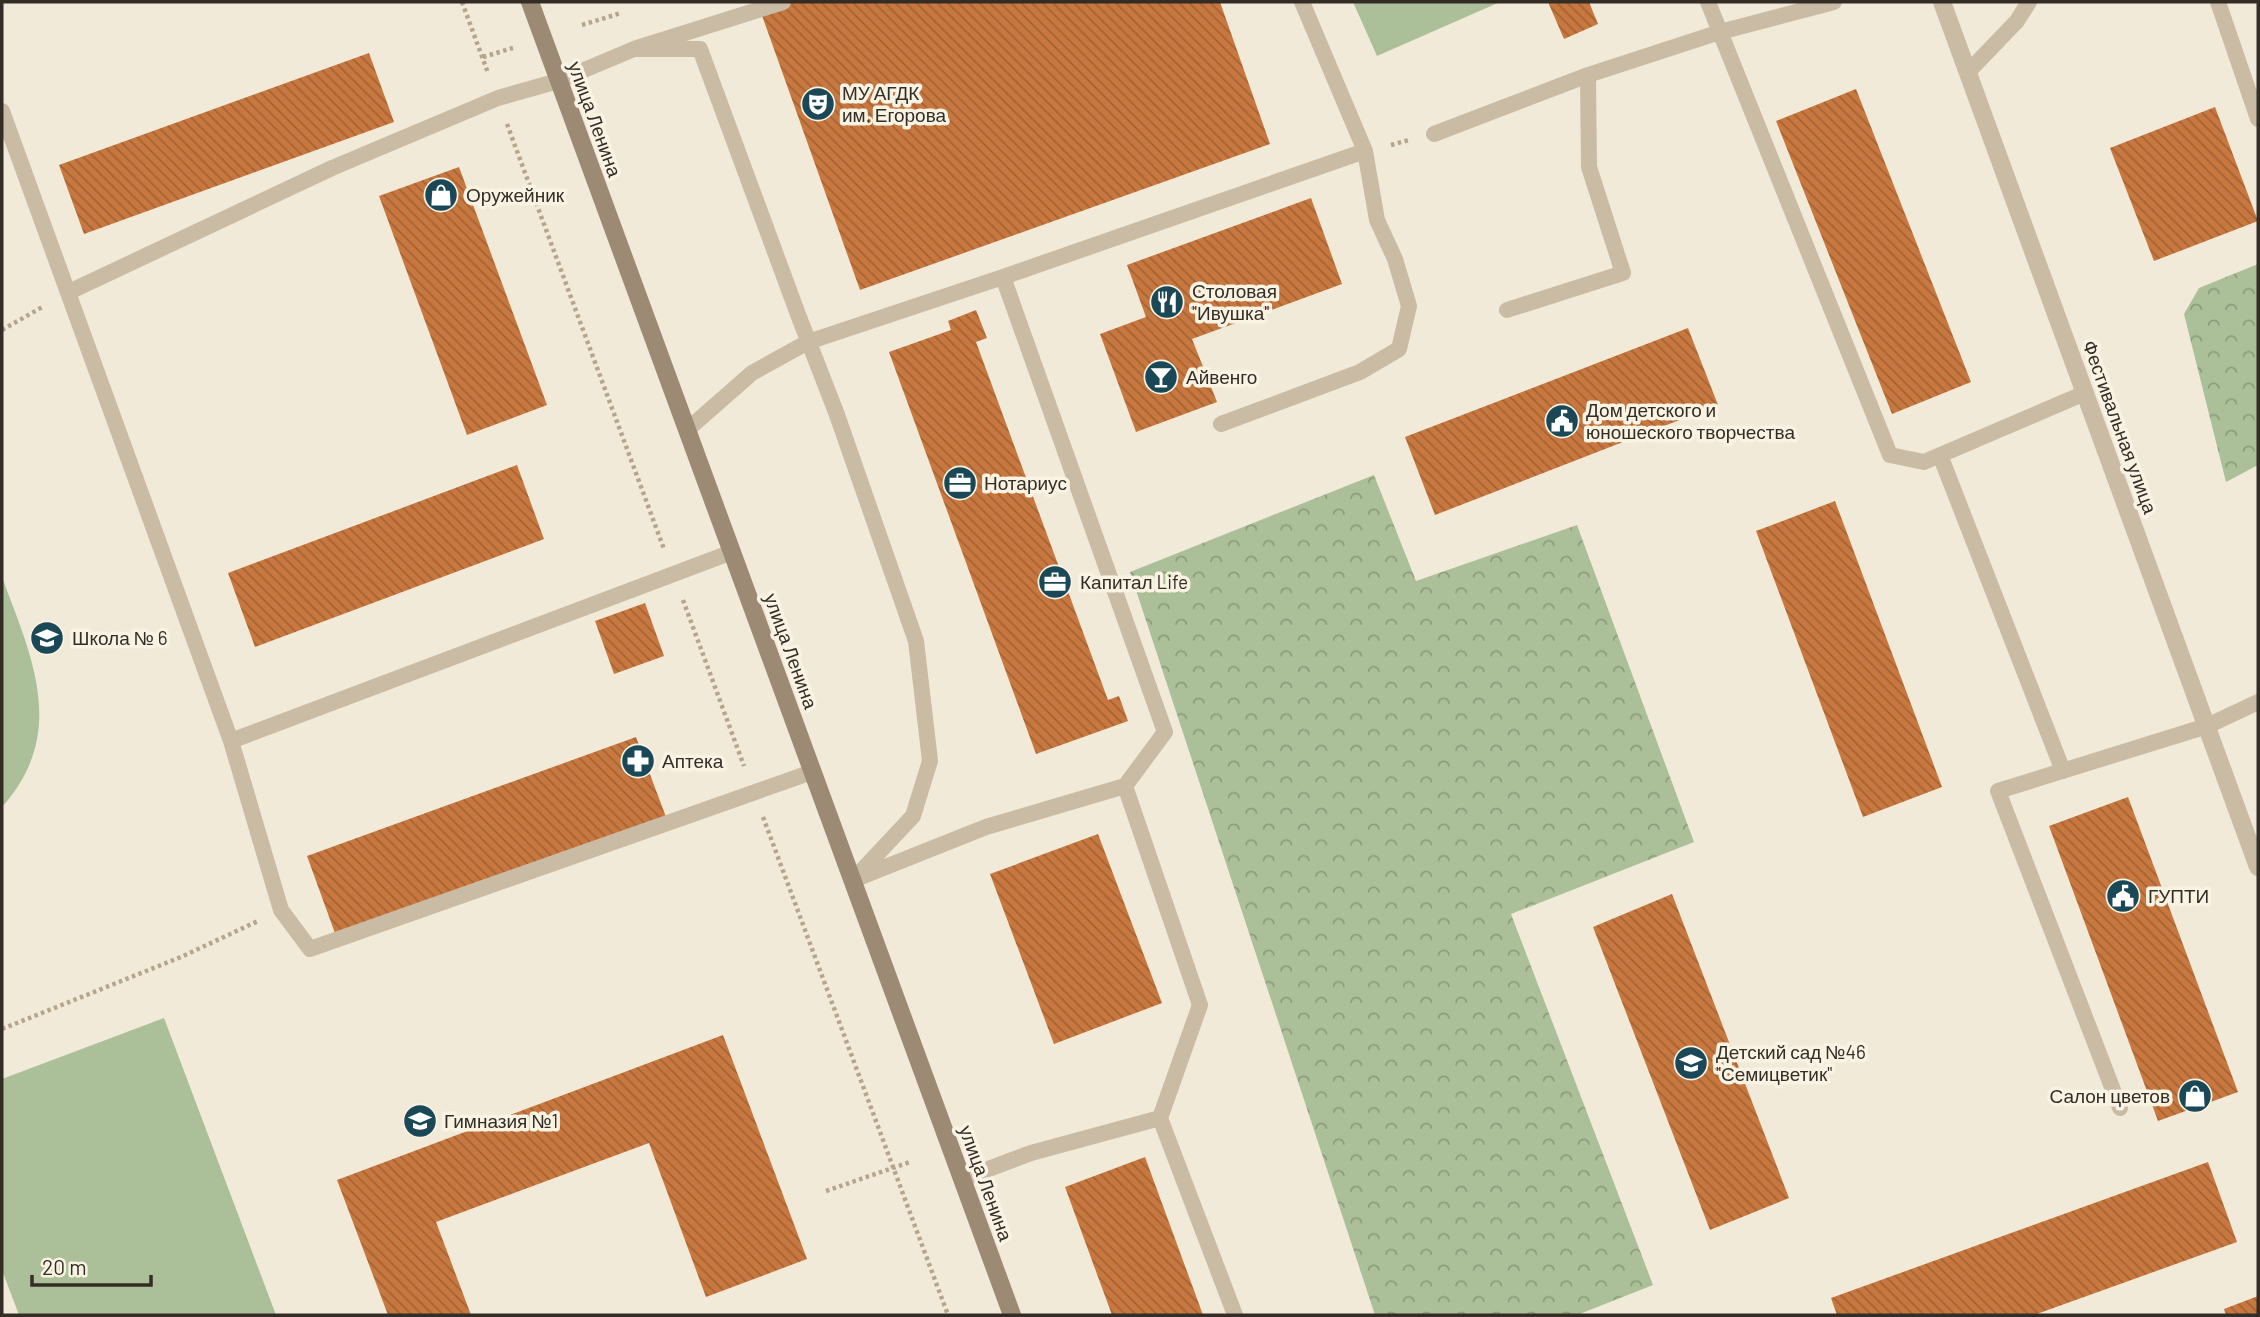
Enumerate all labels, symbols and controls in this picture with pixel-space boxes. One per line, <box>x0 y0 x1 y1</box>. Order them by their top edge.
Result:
street label: улица Ленина <box>564 58 627 180</box>
place label: МУ АГДК им. Егорова <box>842 81 947 126</box>
theatre icon: МУ АГДК им. Егорова <box>799 85 837 123</box>
shop icon: Оружейник <box>422 176 460 214</box>
place label: Оружейник <box>466 183 565 206</box>
place label: Столовая "Ивушка" <box>1192 279 1277 324</box>
restaurant icon: Столовая "Ивушка" <box>1148 283 1186 321</box>
street label: Фестивальная улица <box>2078 337 2163 517</box>
bar icon: Айвенго <box>1142 358 1180 396</box>
place label: Айвенго <box>1186 365 1257 388</box>
place label: Дом детского и юношеского творчества <box>1586 398 1795 443</box>
public building icon: Дом детского и юношеского творчества <box>1543 402 1581 440</box>
office icon: Нотариус <box>941 464 979 502</box>
place label: Нотариус <box>984 471 1067 494</box>
office icon: Капитал Life <box>1036 563 1074 601</box>
place label: Капитал Life <box>1080 570 1188 593</box>
street label: улица Ленина <box>760 590 823 712</box>
school or university icon: Школа № 6 <box>28 619 66 657</box>
place label: Школа № 6 <box>72 626 168 649</box>
pharmacy icon: Аптека <box>619 742 657 780</box>
place label: Аптека <box>662 749 724 772</box>
public building icon: ГУПТИ <box>2104 877 2142 915</box>
place label: ГУПТИ <box>2148 884 2209 907</box>
place label: Детский сад №46 "Семицветик" <box>1716 1040 1866 1085</box>
school or university icon: Детский сад №46 "Семицветик" <box>1672 1044 1710 1082</box>
shop icon: Салон цветов <box>2176 1077 2214 1115</box>
place label: Салон цветов <box>2049 1084 2170 1107</box>
school or university icon: Гимназия №1 <box>401 1102 439 1140</box>
place label: Гимназия №1 <box>444 1109 558 1132</box>
street label: улица Ленина <box>955 1122 1018 1244</box>
scale bar <box>32 1244 150 1288</box>
text: 20 m <box>42 1254 87 1279</box>

